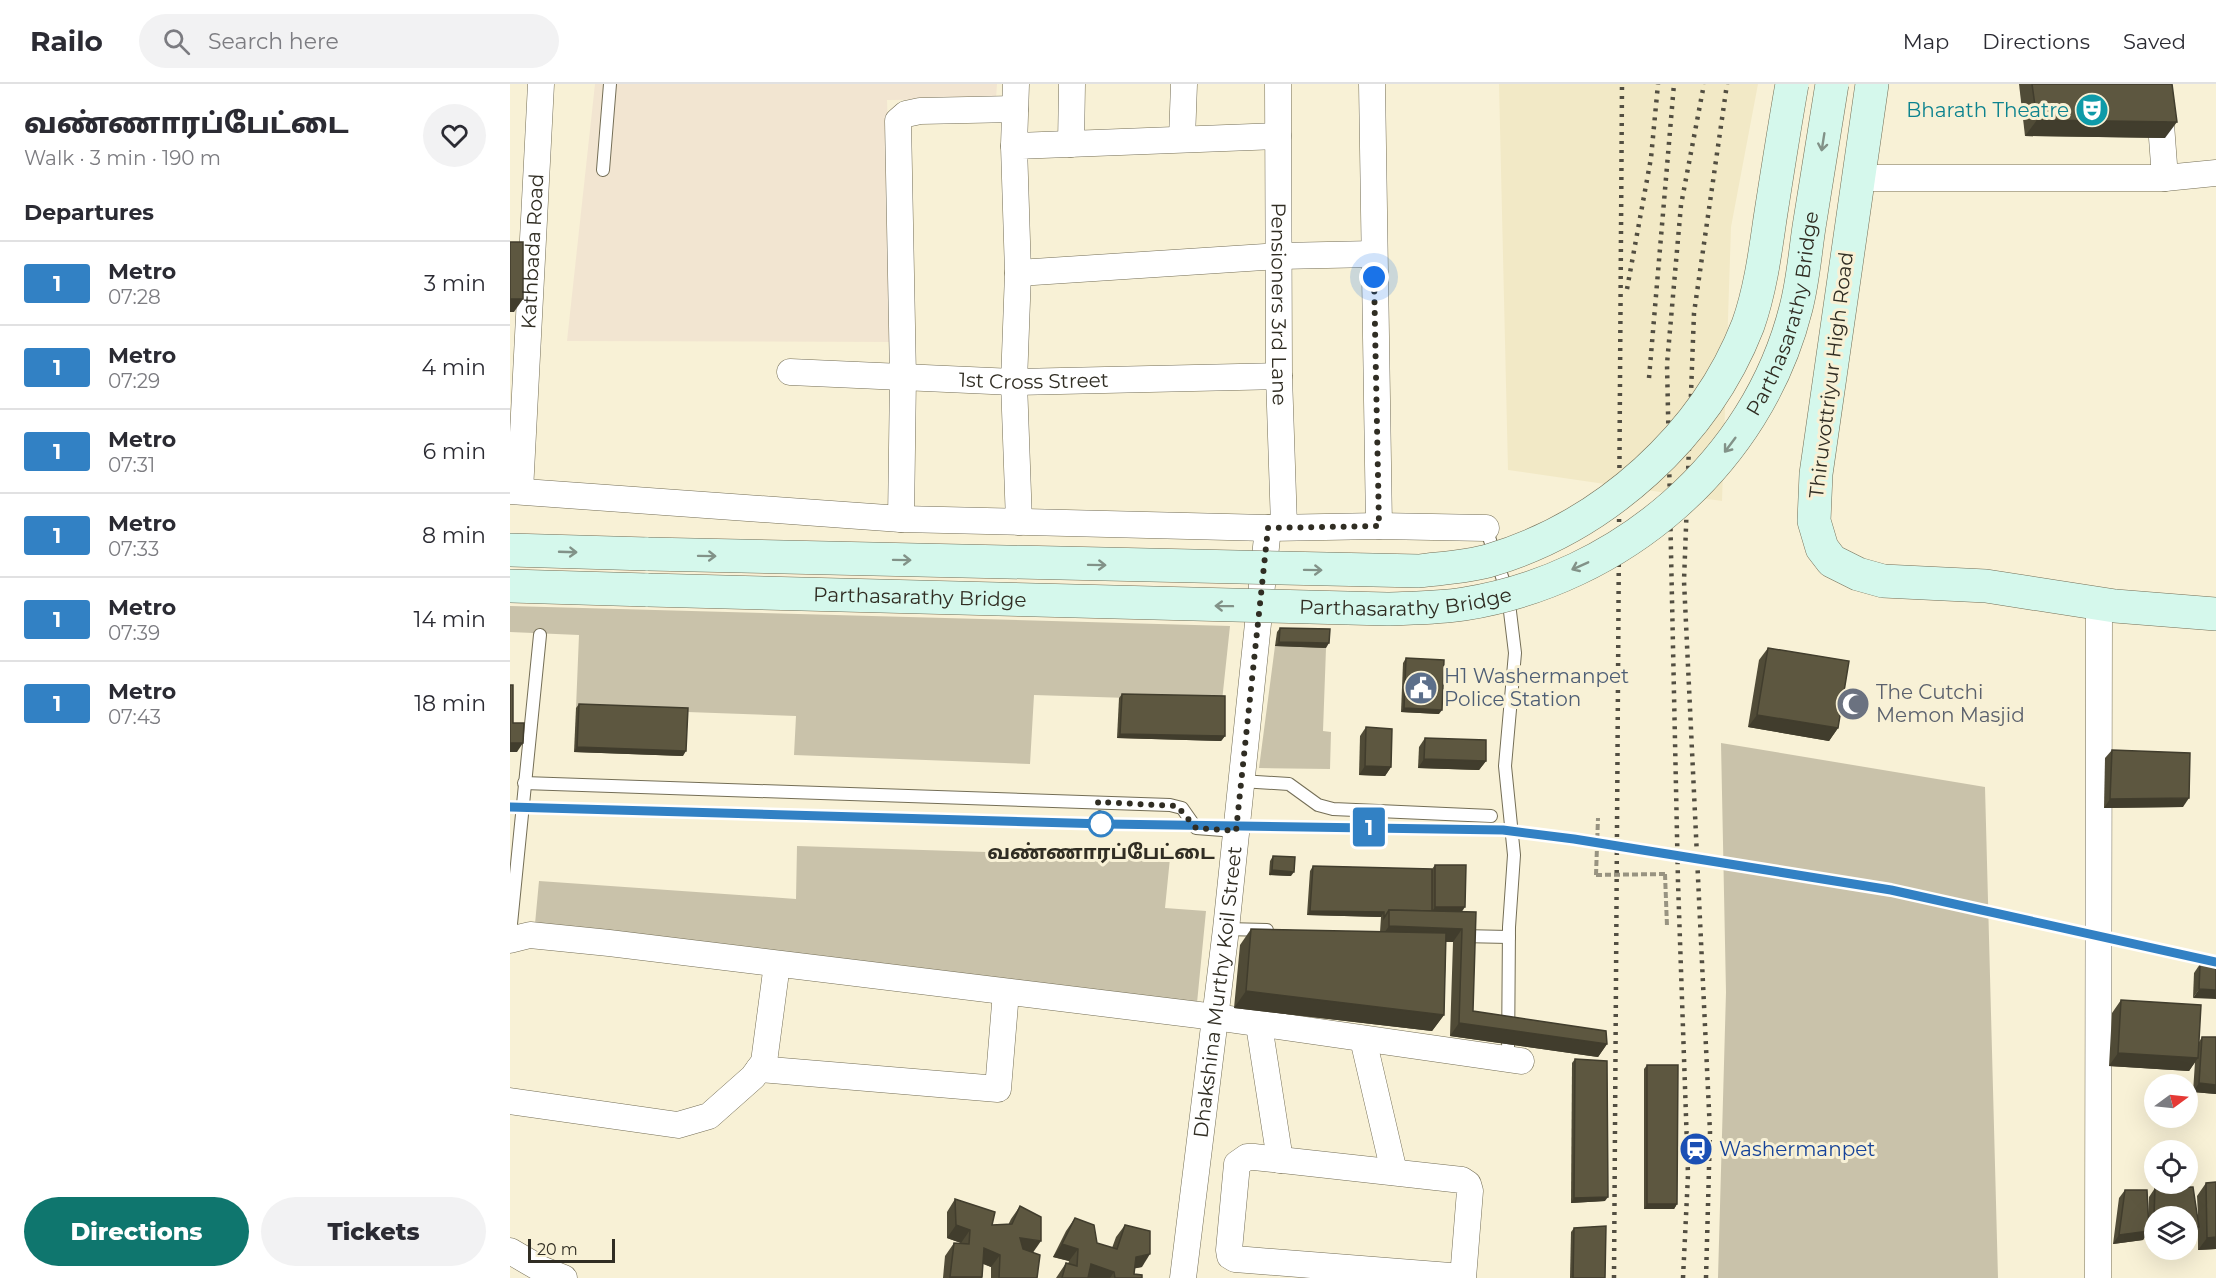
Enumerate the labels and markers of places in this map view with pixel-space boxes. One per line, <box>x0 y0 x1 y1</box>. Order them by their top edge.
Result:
theatre icon: Bharath Theatre <box>2074 92 2110 128</box>
place label: Bharath Theatre <box>1906 98 2069 122</box>
place label: H1 Washermanpet Police Station <box>1444 664 1629 711</box>
public building icon: H1 Washermanpet Police Station <box>1403 670 1439 706</box>
place label: The Cutchi Memon Masjid <box>1876 680 2025 727</box>
mosque icon: The Cutchi Memon Masjid <box>1835 686 1871 722</box>
marker: வண்ணாரப்பேட்டை <box>1088 811 1114 837</box>
place label: வண்ணாரப்பேட்டை <box>987 840 1215 864</box>
station icon: Washermanpet <box>1678 1131 1714 1167</box>
place label: Washermanpet <box>1719 1137 1875 1161</box>

